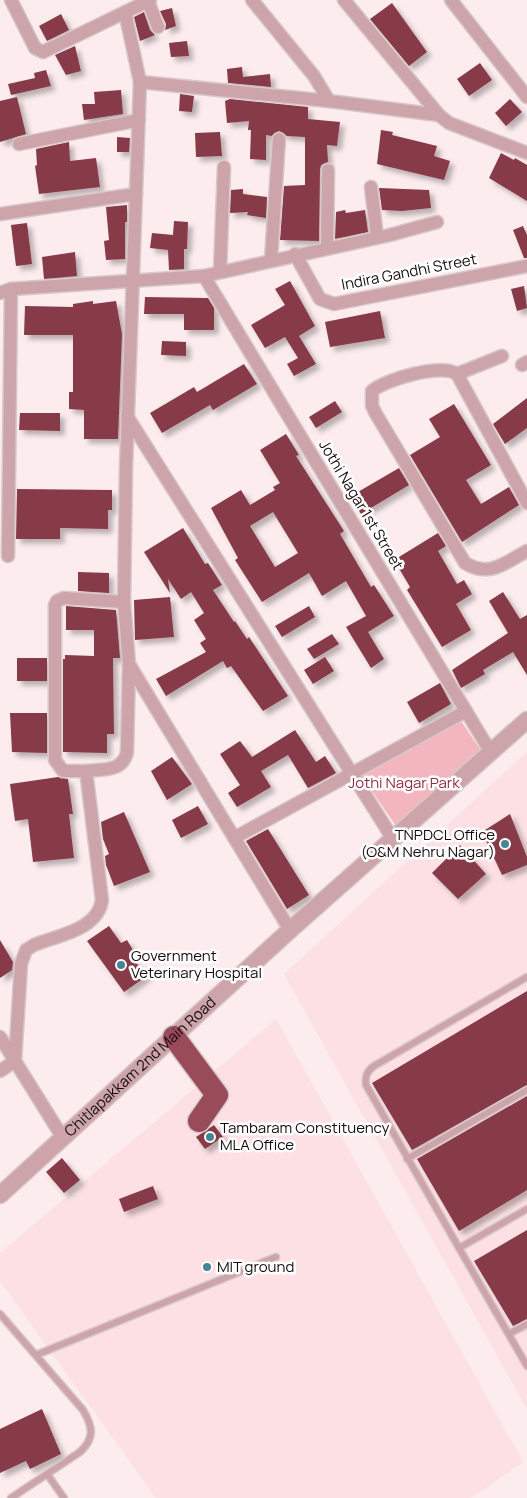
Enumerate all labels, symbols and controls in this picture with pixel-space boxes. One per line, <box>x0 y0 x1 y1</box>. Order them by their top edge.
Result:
street label: Indira Gandhi Street <box>339 248 478 295</box>
street label: Jothi Nagar 1st Street <box>314 436 409 574</box>
park label: Jothi Nagar Park <box>348 772 460 793</box>
place label: TNPDCL Office (O&M Nehru Nagar) <box>361 824 495 862</box>
marker: TNPDCL Office (O&M Nehru Nagar) <box>499 838 511 850</box>
place label: Government Veterinary Hospital <box>131 945 262 983</box>
marker: Government Veterinary Hospital <box>115 959 127 971</box>
street label: Chitlapakkam 2nd Main Road <box>60 992 220 1141</box>
place label: Tambaram Constituency MLA Office <box>220 1117 390 1155</box>
marker: Tambaram Constituency MLA Office <box>204 1131 216 1143</box>
place label: MIT ground <box>217 1256 294 1277</box>
marker: MIT ground <box>201 1261 213 1273</box>

